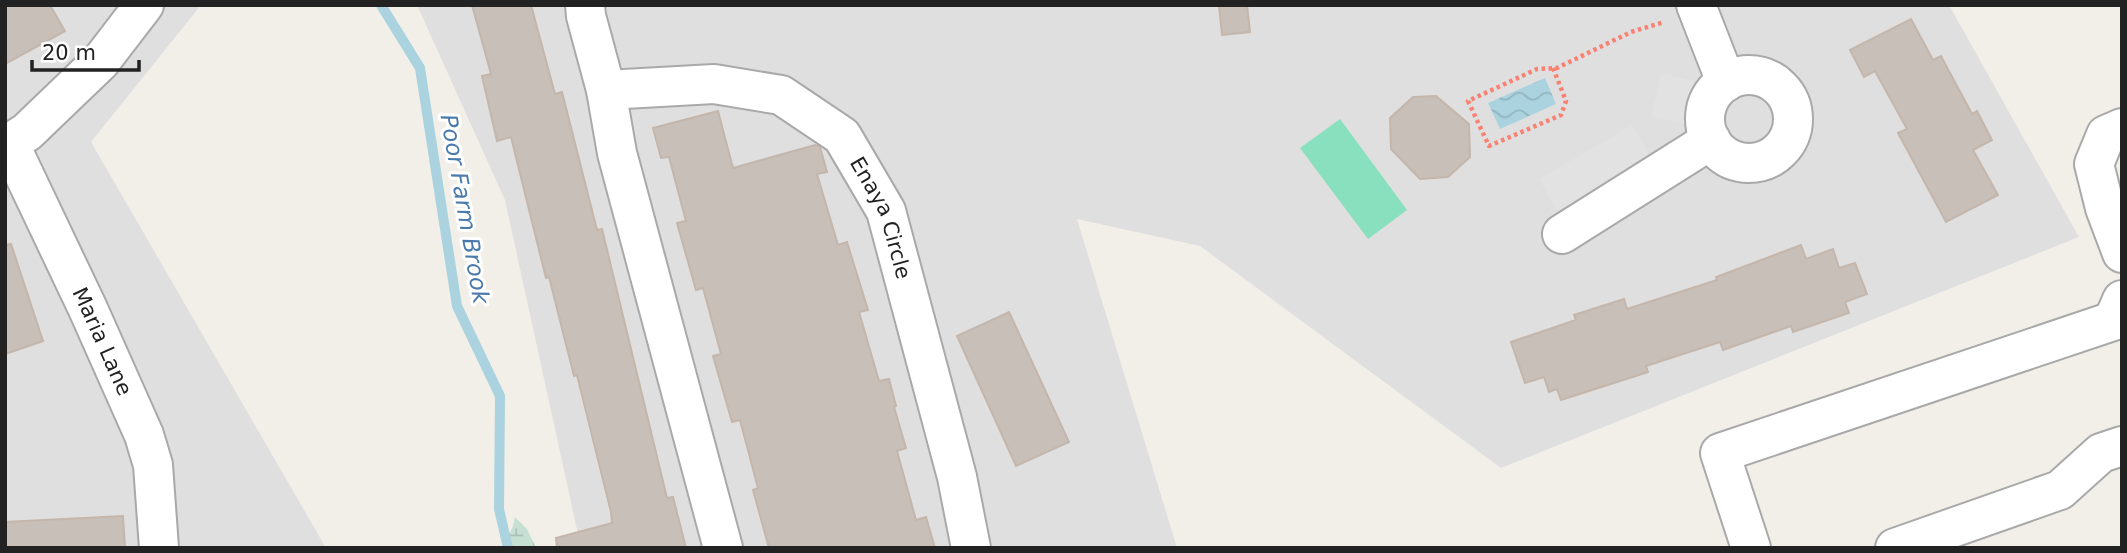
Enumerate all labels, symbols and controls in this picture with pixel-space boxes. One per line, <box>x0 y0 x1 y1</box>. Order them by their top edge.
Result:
scale bar <box>32 28 138 72</box>
text: 20 m <box>42 41 96 65</box>
water label: Poor Farm Brook <box>436 112 495 307</box>
street label: Enaya Circle <box>845 153 916 281</box>
street label: Maria Lane <box>67 283 137 399</box>

